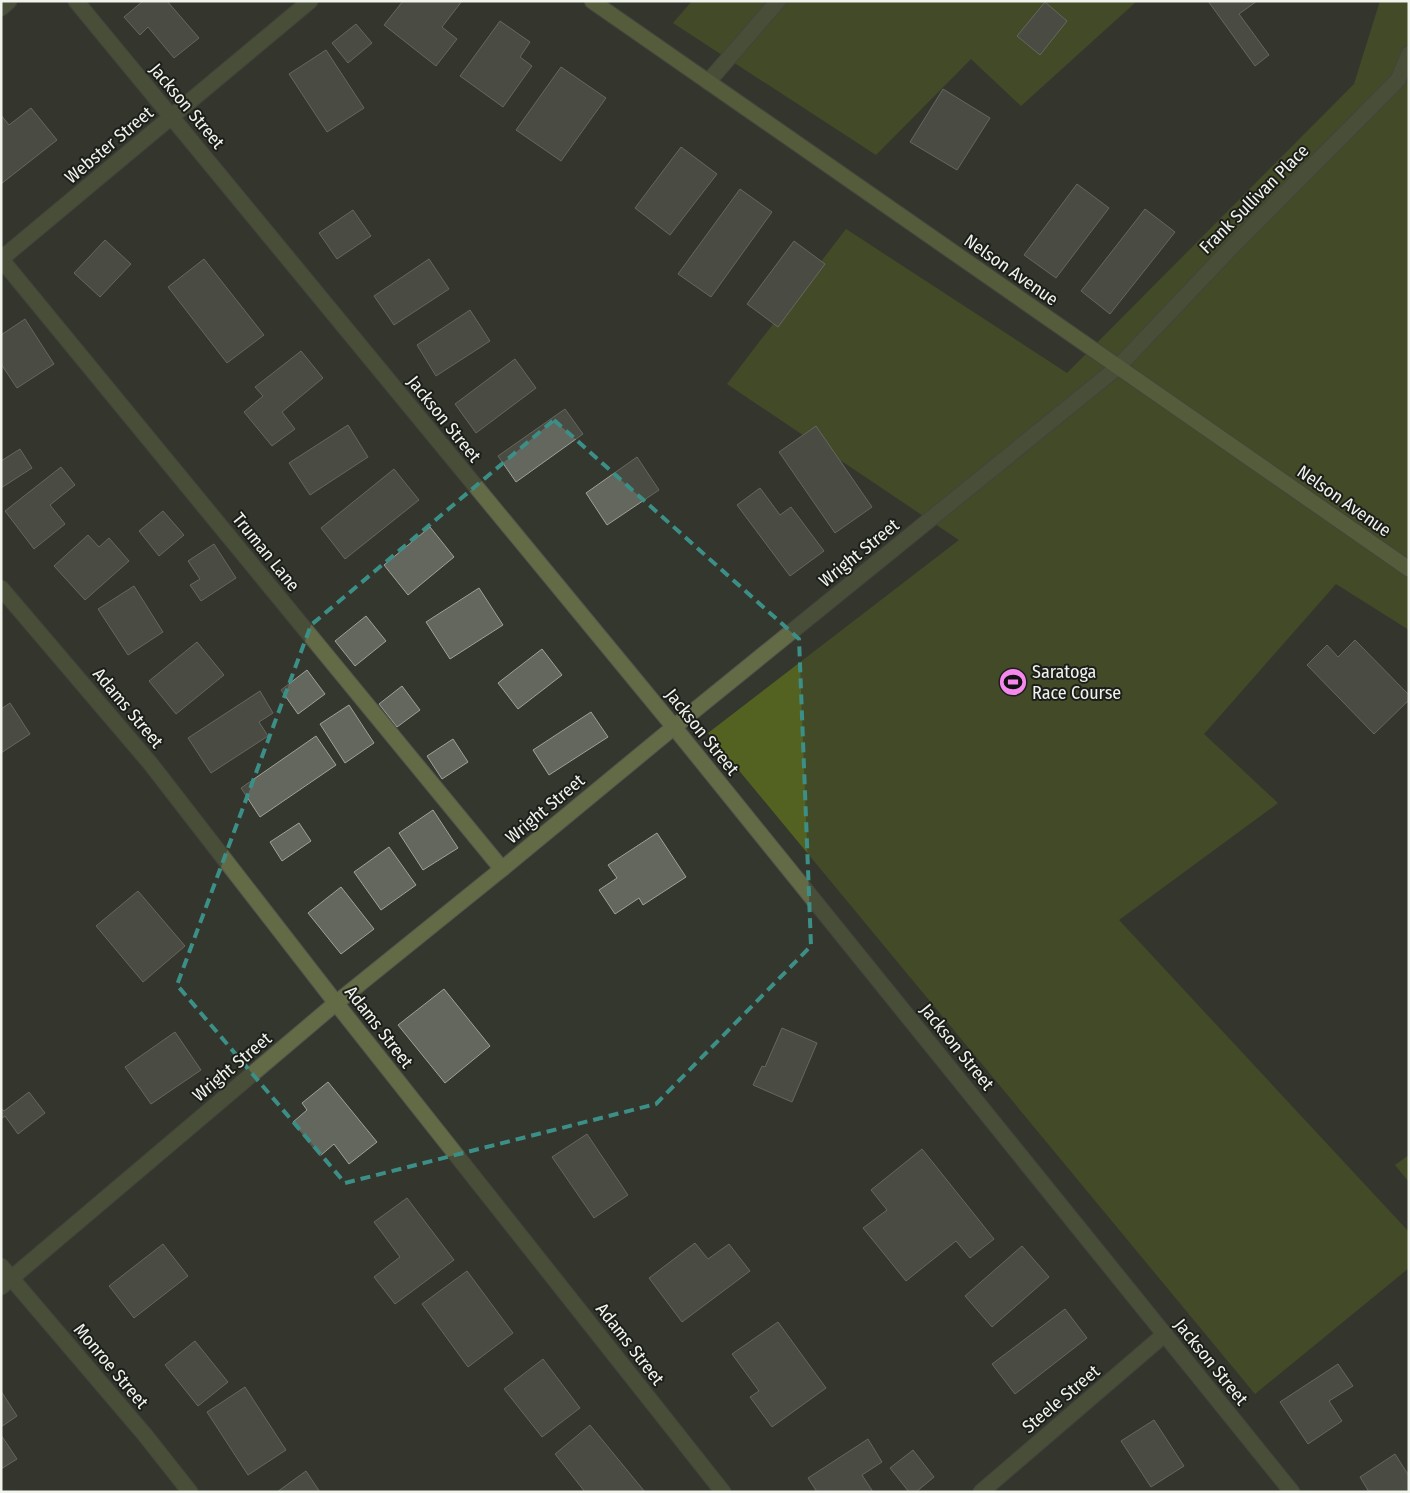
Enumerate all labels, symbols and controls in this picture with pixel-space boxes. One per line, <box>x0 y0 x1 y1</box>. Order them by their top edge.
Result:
street label: Jackson Street <box>145 59 229 153</box>
street label: Webster Street <box>60 102 158 188</box>
street label: Frank Sullivan Place <box>1195 140 1313 258</box>
street label: Nelson Avenue <box>960 230 1062 310</box>
street label: Jackson Street <box>402 371 486 467</box>
street label: Nelson Avenue <box>1293 461 1395 541</box>
street label: Truman Lane <box>228 508 304 596</box>
street label: Wright Street <box>815 514 904 592</box>
place label: Saratoga Race Course <box>1032 661 1121 704</box>
street label: Adams Street <box>88 663 168 753</box>
sports icon: Saratoga Race Course <box>998 667 1028 697</box>
street label: Jackson Street <box>660 684 744 780</box>
street label: Wright Street <box>501 769 589 848</box>
street label: Adams Street <box>340 982 418 1072</box>
street label: Jackson Street <box>915 999 999 1095</box>
street label: Wright Street <box>188 1027 276 1106</box>
street label: Adams Street <box>591 1299 669 1389</box>
street label: Jackson Street <box>1169 1314 1253 1410</box>
street label: Monroe Street <box>69 1319 153 1413</box>
street label: Steele Street <box>1018 1360 1104 1438</box>

